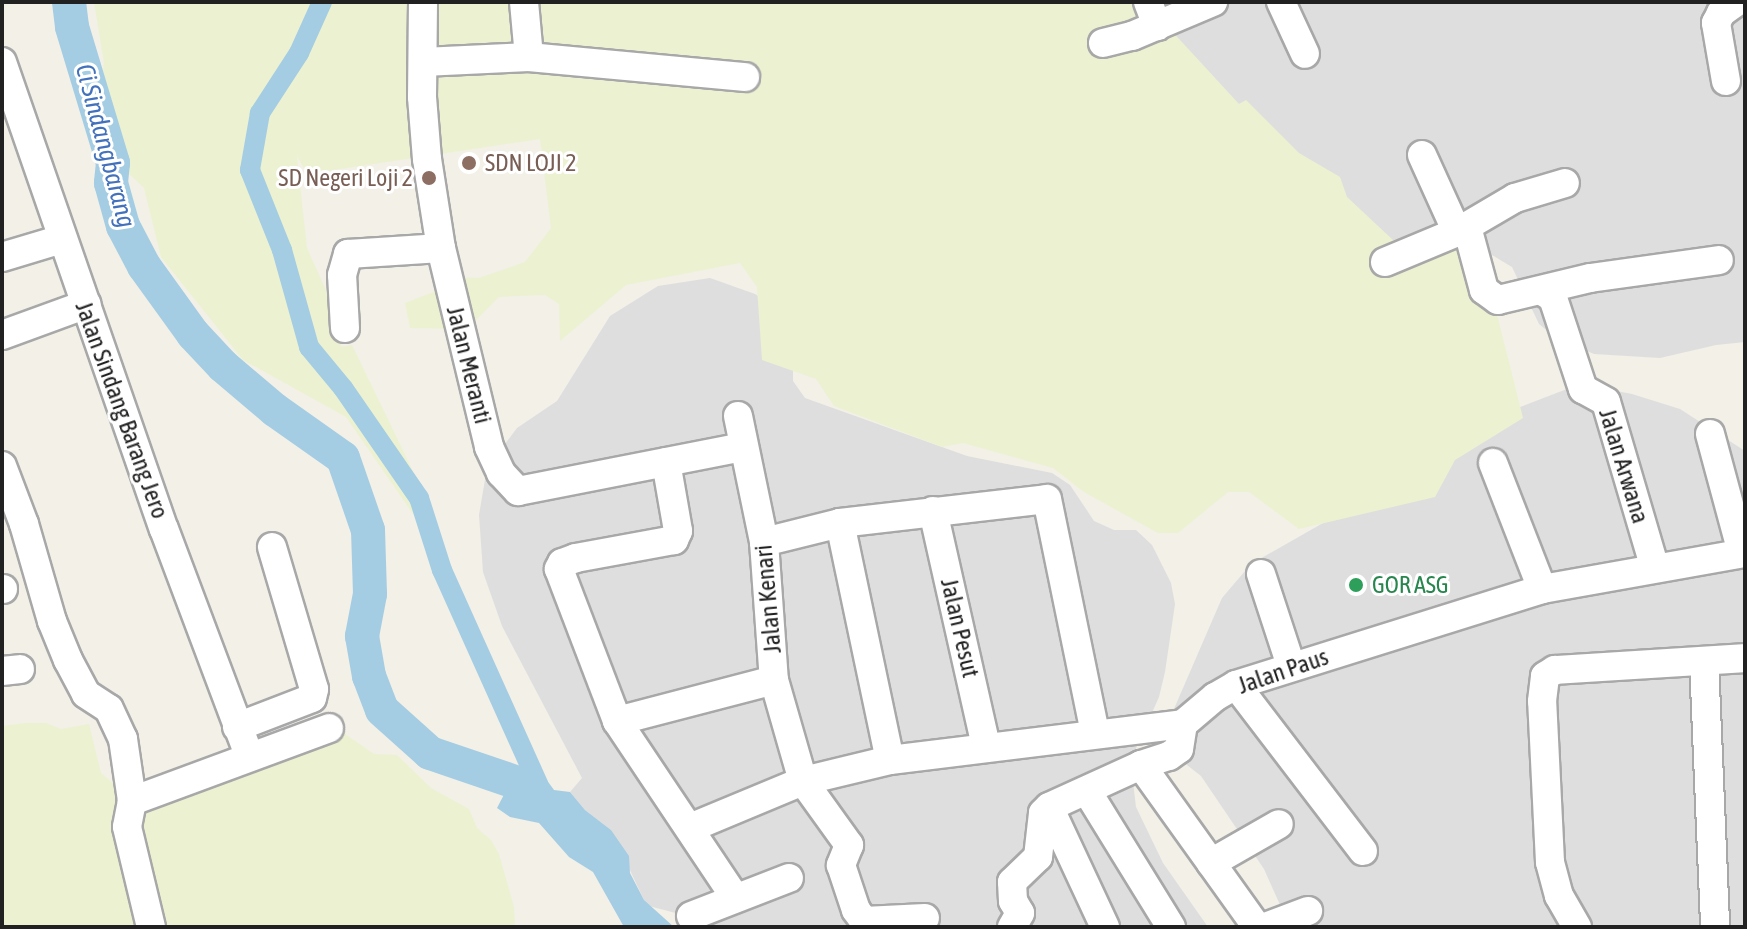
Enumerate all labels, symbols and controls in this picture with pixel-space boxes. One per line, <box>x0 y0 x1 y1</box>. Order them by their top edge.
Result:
water label: Ci Sindangbarang <box>68 61 142 231</box>
place label: SDN LOJI 2 <box>485 149 576 177</box>
marker: SDN LOJI 2 <box>460 154 478 172</box>
place label: SD Negeri Loji 2 <box>278 164 413 192</box>
marker: SD Negeri Loji 2 <box>420 169 438 187</box>
street label: Jalan Sindang Barang Jero <box>69 298 175 522</box>
street label: Jalan Meranti <box>441 303 497 427</box>
street label: Jalan Arwana <box>1593 405 1655 527</box>
street label: Jalan Kenari <box>749 544 787 654</box>
place label: GOR ASG <box>1372 571 1449 599</box>
street label: Jalan Pesut <box>935 576 985 680</box>
marker: GOR ASG <box>1347 576 1365 594</box>
street label: Jalan Paus <box>1234 642 1332 700</box>

